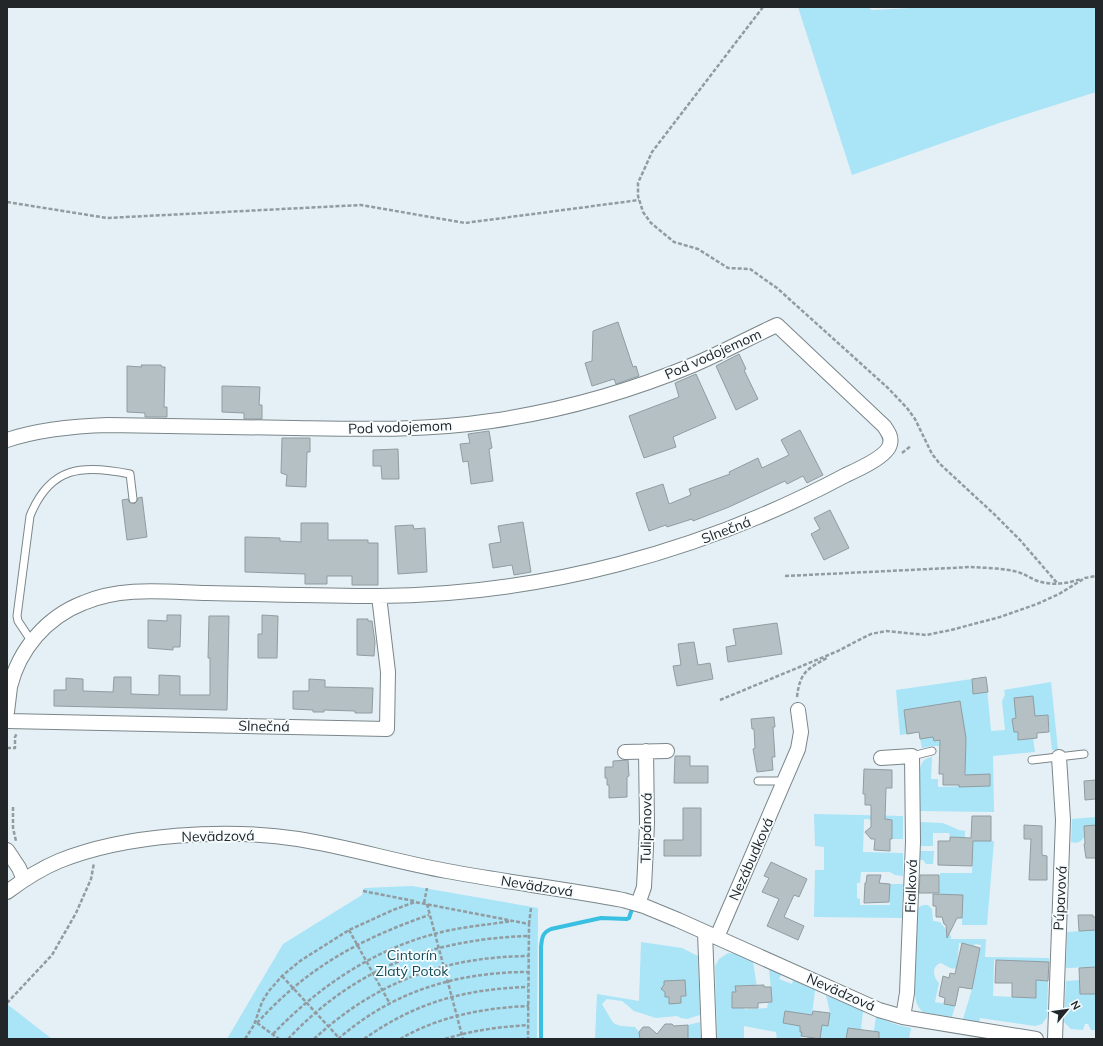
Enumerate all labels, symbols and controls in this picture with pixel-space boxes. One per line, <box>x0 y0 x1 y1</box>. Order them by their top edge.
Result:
street label: Pod vodojemom <box>662 325 764 383</box>
street label: Pod vodojemom <box>348 416 452 438</box>
street label: Slnečná <box>699 512 753 548</box>
street label: Slnečná <box>238 717 290 735</box>
street label: Tulipánová <box>636 792 656 864</box>
street label: Nezábudková <box>725 815 777 903</box>
street label: Nevädzová <box>181 826 255 846</box>
street label: Fialková <box>901 859 921 913</box>
street label: Púpavová <box>1049 865 1071 931</box>
street label: Nevädzová <box>500 871 574 901</box>
park label: Cintorín Zlatý Potok <box>376 946 449 980</box>
street label: Nevädzová <box>804 969 878 1015</box>
north arrow <box>1047 990 1087 1030</box>
text: N <box>1068 998 1084 1012</box>

